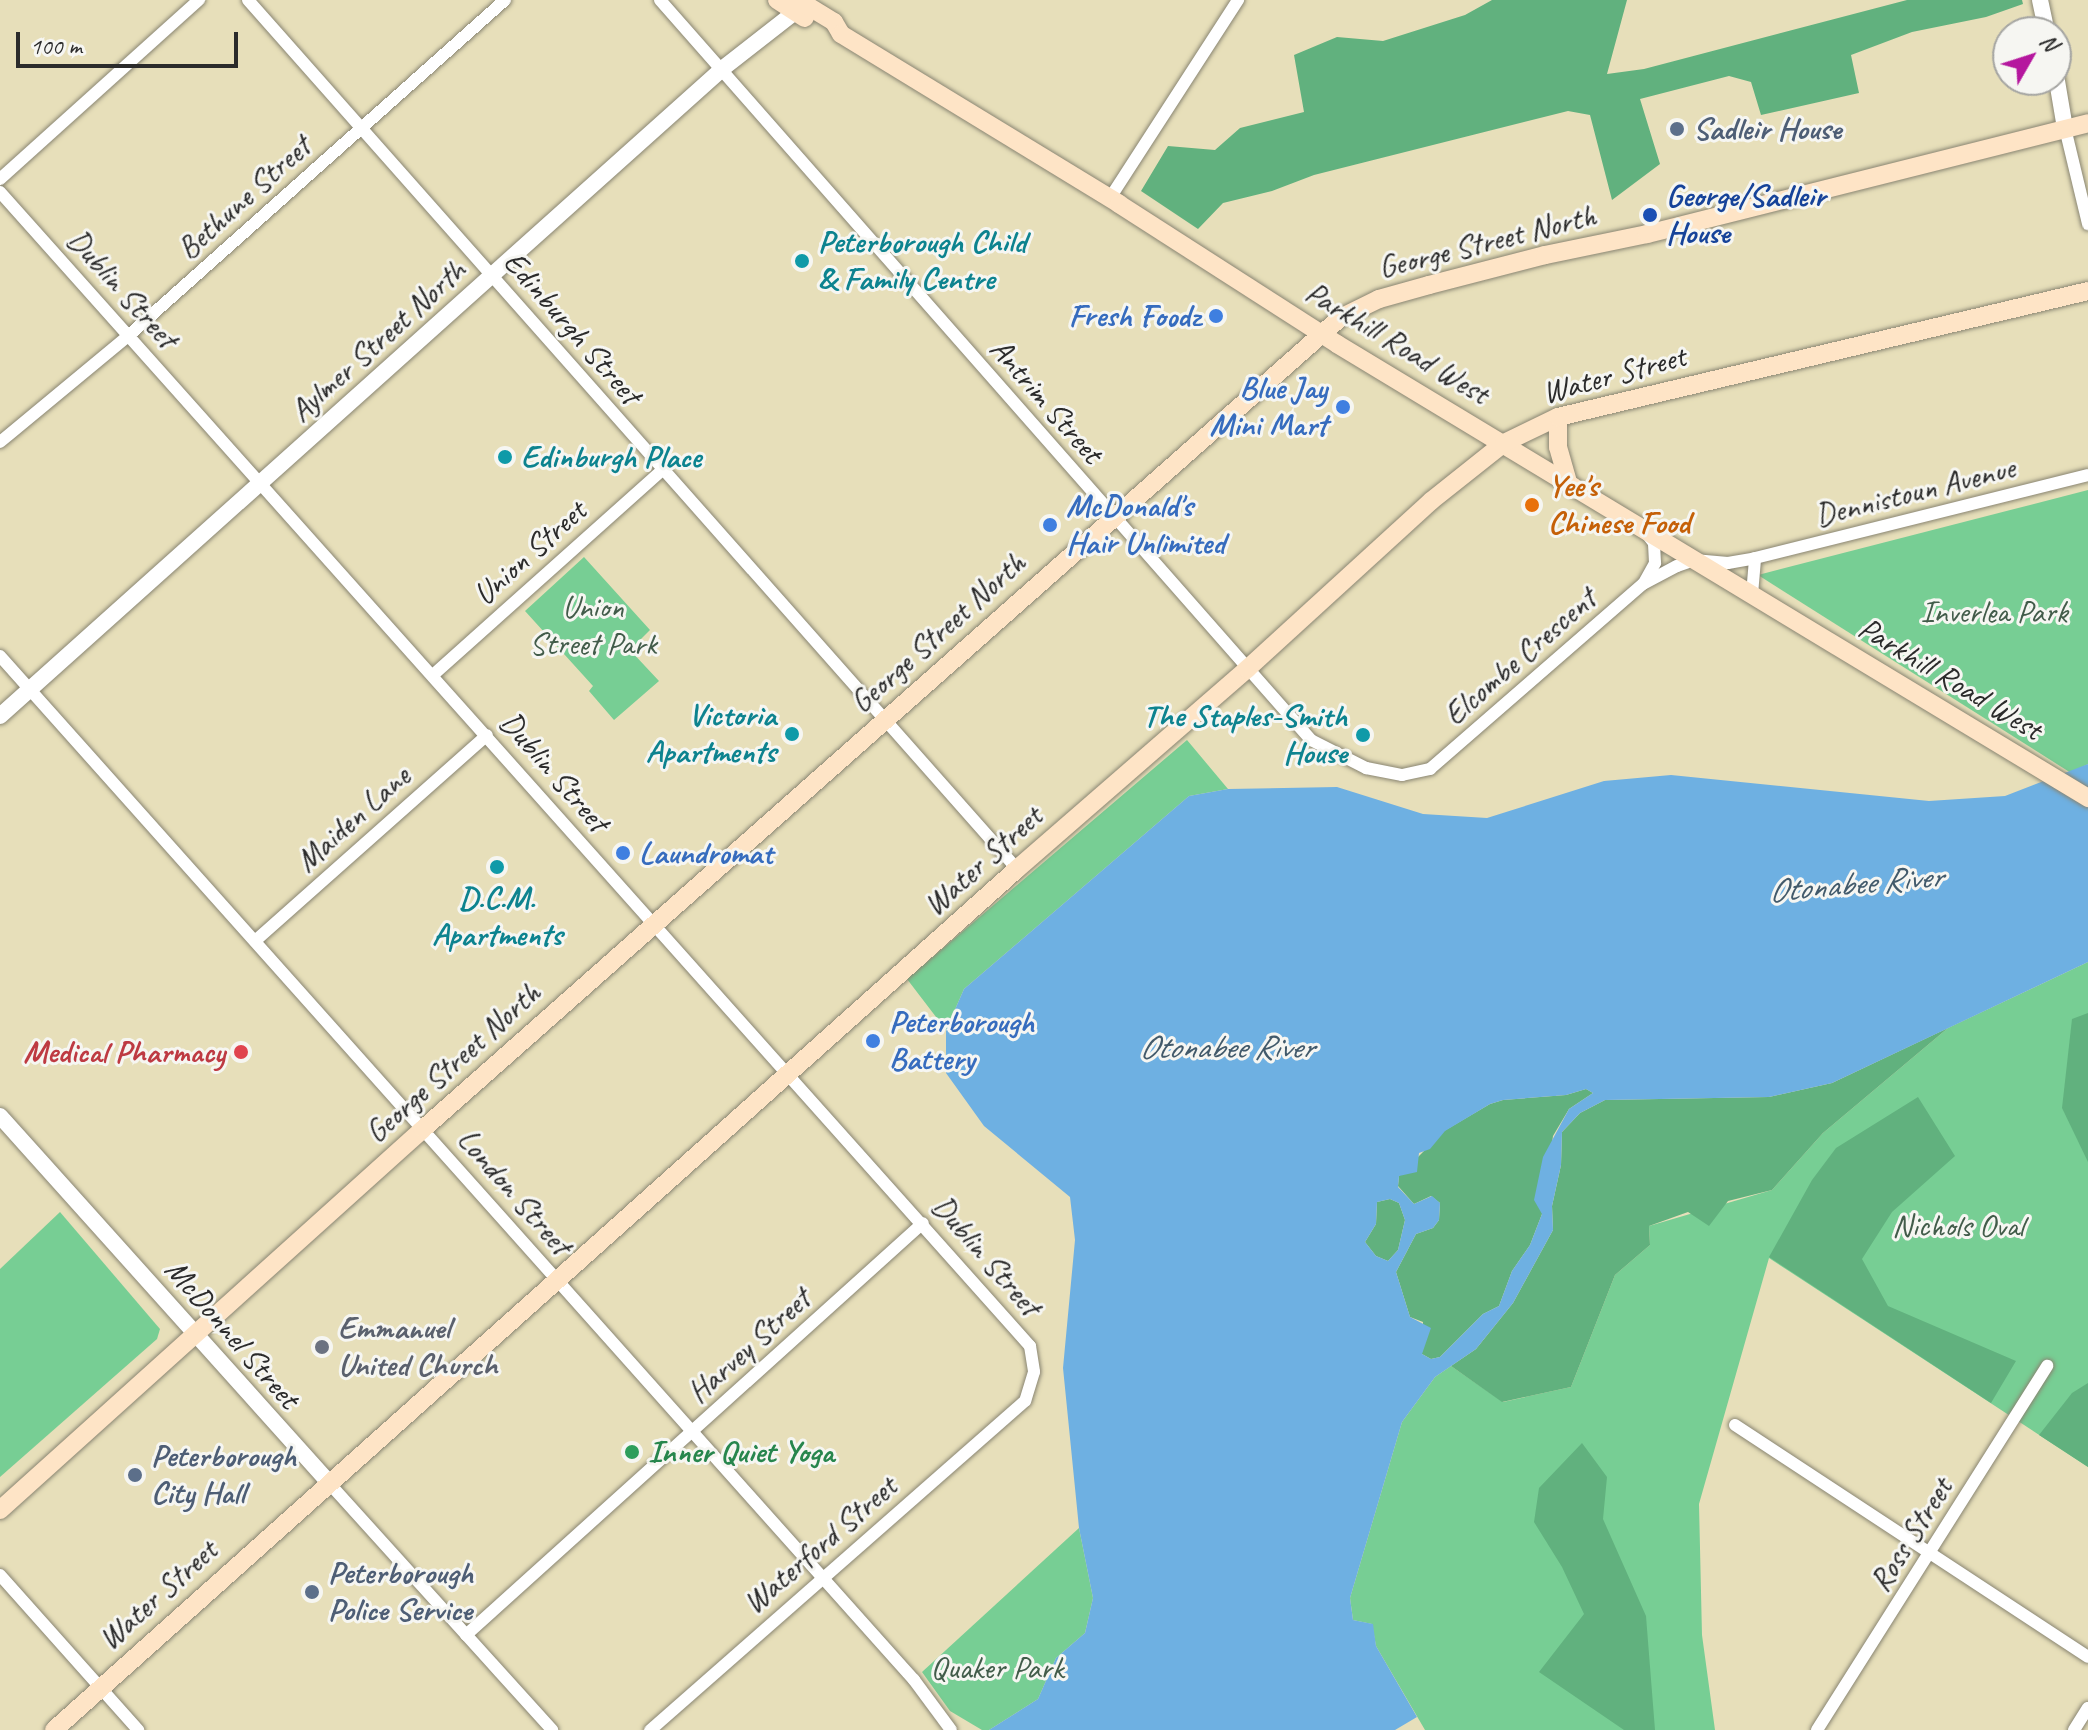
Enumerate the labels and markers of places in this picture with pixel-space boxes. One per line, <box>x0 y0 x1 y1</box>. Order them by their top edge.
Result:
place label: Sadleir House <box>1693 110 1841 148</box>
marker: Sadleir House <box>1668 120 1686 138</box>
place label: George/Sadleir House <box>1666 178 1825 253</box>
marker: George/Sadleir House <box>1641 206 1659 224</box>
place label: Peterborough Child & Family Centre <box>818 224 1026 299</box>
marker: Peterborough Child & Family Centre <box>793 252 811 270</box>
place label: Fresh Foodz <box>1069 297 1200 335</box>
marker: Fresh Foodz <box>1207 307 1225 325</box>
place label: Blue Jay Mini Mart <box>1209 370 1327 445</box>
marker: Blue Jay Mini Mart <box>1334 398 1352 416</box>
place label: Edinburgh Place <box>521 438 701 476</box>
marker: Edinburgh Place <box>496 448 514 466</box>
place label: Yee's Chinese Food <box>1548 468 1690 543</box>
place label: McDonald's Hair Unlimited <box>1066 488 1225 563</box>
marker: Yee's Chinese Food <box>1523 496 1541 514</box>
marker: McDonald's Hair Unlimited <box>1041 516 1059 534</box>
place label: Victoria Apartments <box>646 697 776 772</box>
place label: The Staples-Smith House <box>1141 698 1347 773</box>
marker: Victoria Apartments <box>783 725 801 743</box>
marker: The Staples-Smith House <box>1354 726 1372 744</box>
place label: Laundromat <box>639 834 772 872</box>
marker: Laundromat <box>614 844 632 862</box>
marker: D.C.M. Apartments <box>488 858 506 876</box>
place label: D.C.M. Apartments <box>432 880 562 955</box>
place label: Peterborough Battery <box>889 1004 1034 1079</box>
marker: Peterborough Battery <box>864 1032 882 1050</box>
place label: Medical Pharmacy <box>23 1033 225 1071</box>
marker: Medical Pharmacy <box>232 1043 250 1061</box>
place label: Emmanuel United Church <box>338 1310 497 1385</box>
marker: Emmanuel United Church <box>313 1338 331 1356</box>
place label: Inner Quiet Yoga <box>648 1433 834 1471</box>
place label: Peterborough City Hall <box>151 1438 296 1513</box>
marker: Inner Quiet Yoga <box>623 1443 641 1461</box>
marker: Peterborough City Hall <box>126 1466 144 1484</box>
place label: Peterborough Police Service <box>328 1555 473 1630</box>
marker: Peterborough Police Service <box>303 1583 321 1601</box>

